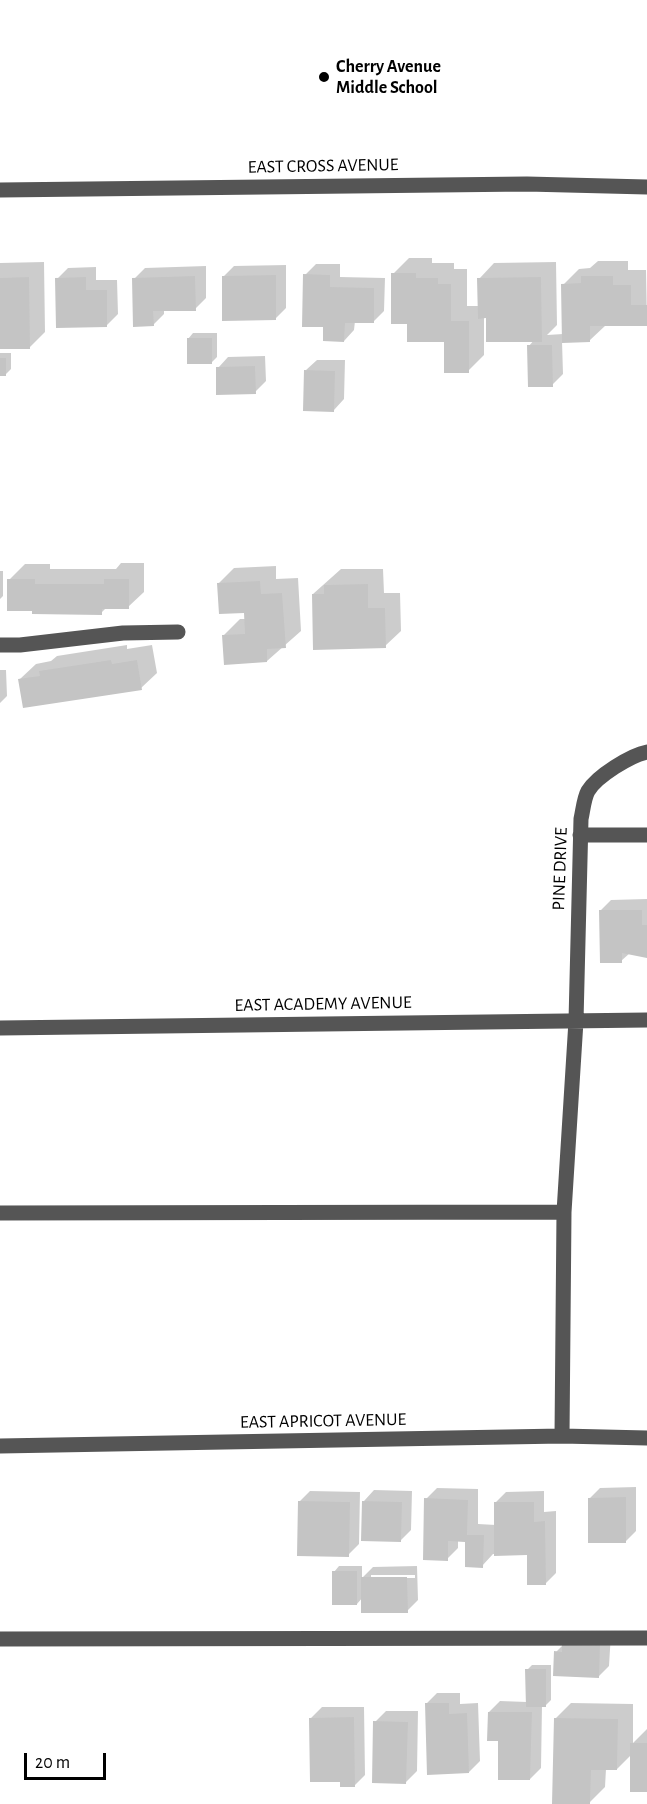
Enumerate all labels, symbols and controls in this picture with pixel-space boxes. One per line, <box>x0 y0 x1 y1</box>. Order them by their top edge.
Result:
place label: Cherry Avenue Middle School <box>336 56 441 98</box>
marker: Cherry Avenue Middle School <box>317 70 331 84</box>
street label: EAST CROSS AVENUE <box>247 154 399 178</box>
street label: PINE DRIVE <box>548 827 572 911</box>
street label: EAST ACADEMY AVENUE <box>234 992 412 1016</box>
street label: EAST APRICOT AVENUE <box>240 1409 406 1433</box>
scale bar <box>27 1741 110 1779</box>
text: 20 m <box>35 1754 70 1772</box>

